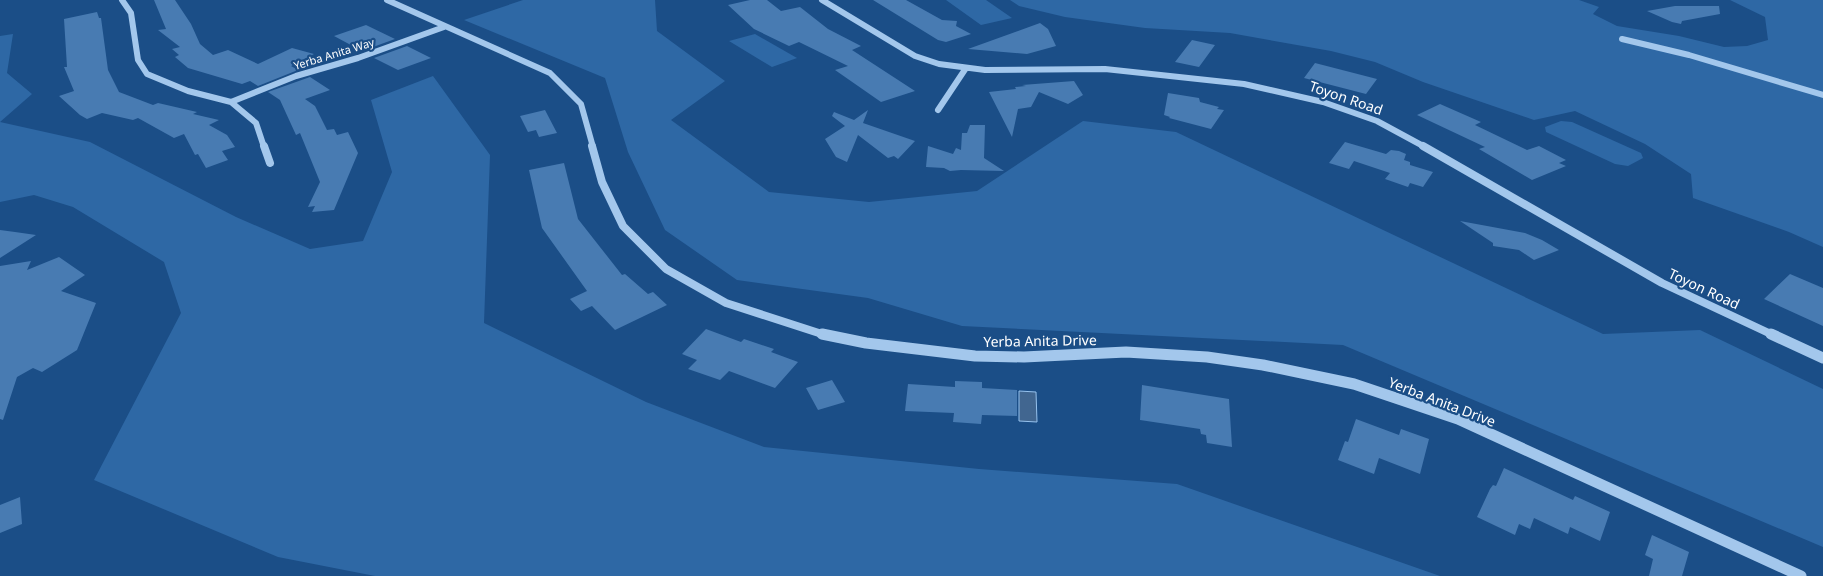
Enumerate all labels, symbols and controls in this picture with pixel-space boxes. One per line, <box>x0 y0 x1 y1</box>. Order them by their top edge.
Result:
street label: Yerba Anita Way <box>292 34 376 73</box>
street label: Toyon Road <box>1307 76 1385 119</box>
street label: Toyon Road <box>1666 264 1743 313</box>
street label: Yerba Anita Drive <box>983 330 1097 351</box>
street label: Yerba Anita Drive <box>1386 372 1499 431</box>

